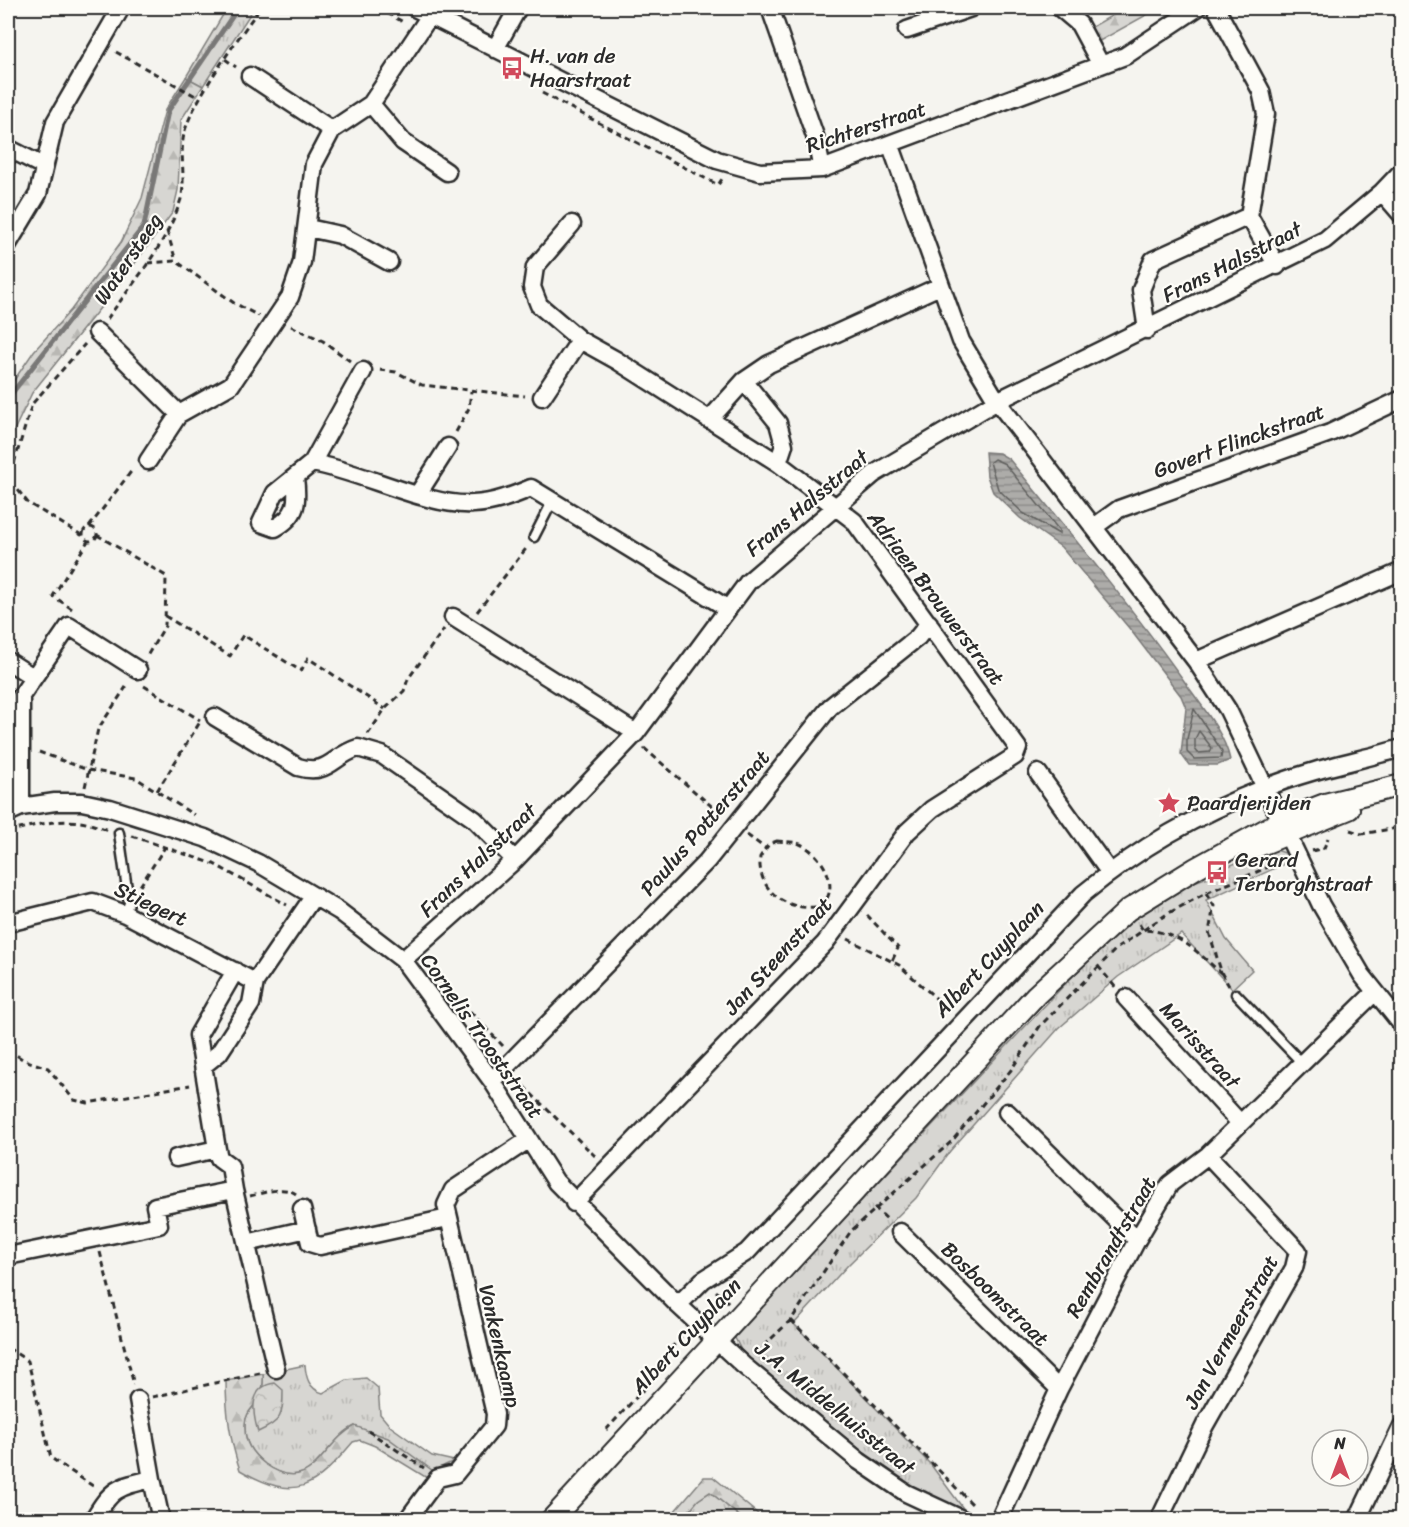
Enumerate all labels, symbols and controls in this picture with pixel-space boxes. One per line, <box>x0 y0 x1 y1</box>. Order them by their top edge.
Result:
place label: H. van de Haarstraat <box>530 37 632 99</box>
bus stop icon: H. van de Haarstraat <box>499 55 525 81</box>
street label: Richterstraat <box>801 90 931 164</box>
street label: Watersteeg <box>83 205 173 313</box>
street label: Frans Halsstraat <box>1155 210 1310 314</box>
street label: Govert Flinckstraat <box>1148 392 1330 490</box>
street label: Frans Halsstraat <box>736 438 879 567</box>
street label: Adriaen Brouwerstraat <box>857 501 1015 694</box>
street label: Paulus Potterstraat <box>630 741 780 905</box>
place label: Paardjerijden <box>1187 784 1311 822</box>
place icon: Paardjerijden <box>1156 790 1182 816</box>
street label: Frans Halsstraat <box>410 792 547 927</box>
place label: Gerard Terborghstraat <box>1235 841 1374 903</box>
bus stop icon: Gerard Terborghstraat <box>1204 859 1230 885</box>
street label: Stiegert <box>108 870 194 938</box>
street label: Jan Steenstraat <box>713 888 842 1025</box>
street label: Albert Cuyplaan <box>923 891 1054 1027</box>
street label: Cornelis Trooststraat <box>410 945 554 1127</box>
street label: Marisstraat <box>1150 992 1251 1099</box>
street label: Rembrandtstraat <box>1055 1169 1167 1325</box>
street label: Bosboomstraat <box>932 1232 1058 1356</box>
street label: Jan Vermeerstraat <box>1172 1248 1289 1417</box>
street label: Albert Cuyplaan <box>620 1268 751 1404</box>
street label: Vonkenkaamp <box>467 1281 533 1411</box>
street label: J.A. Middelhuisstraat <box>745 1330 925 1486</box>
north arrow <box>1310 1428 1370 1488</box>
text: N <box>1333 1429 1346 1458</box>

